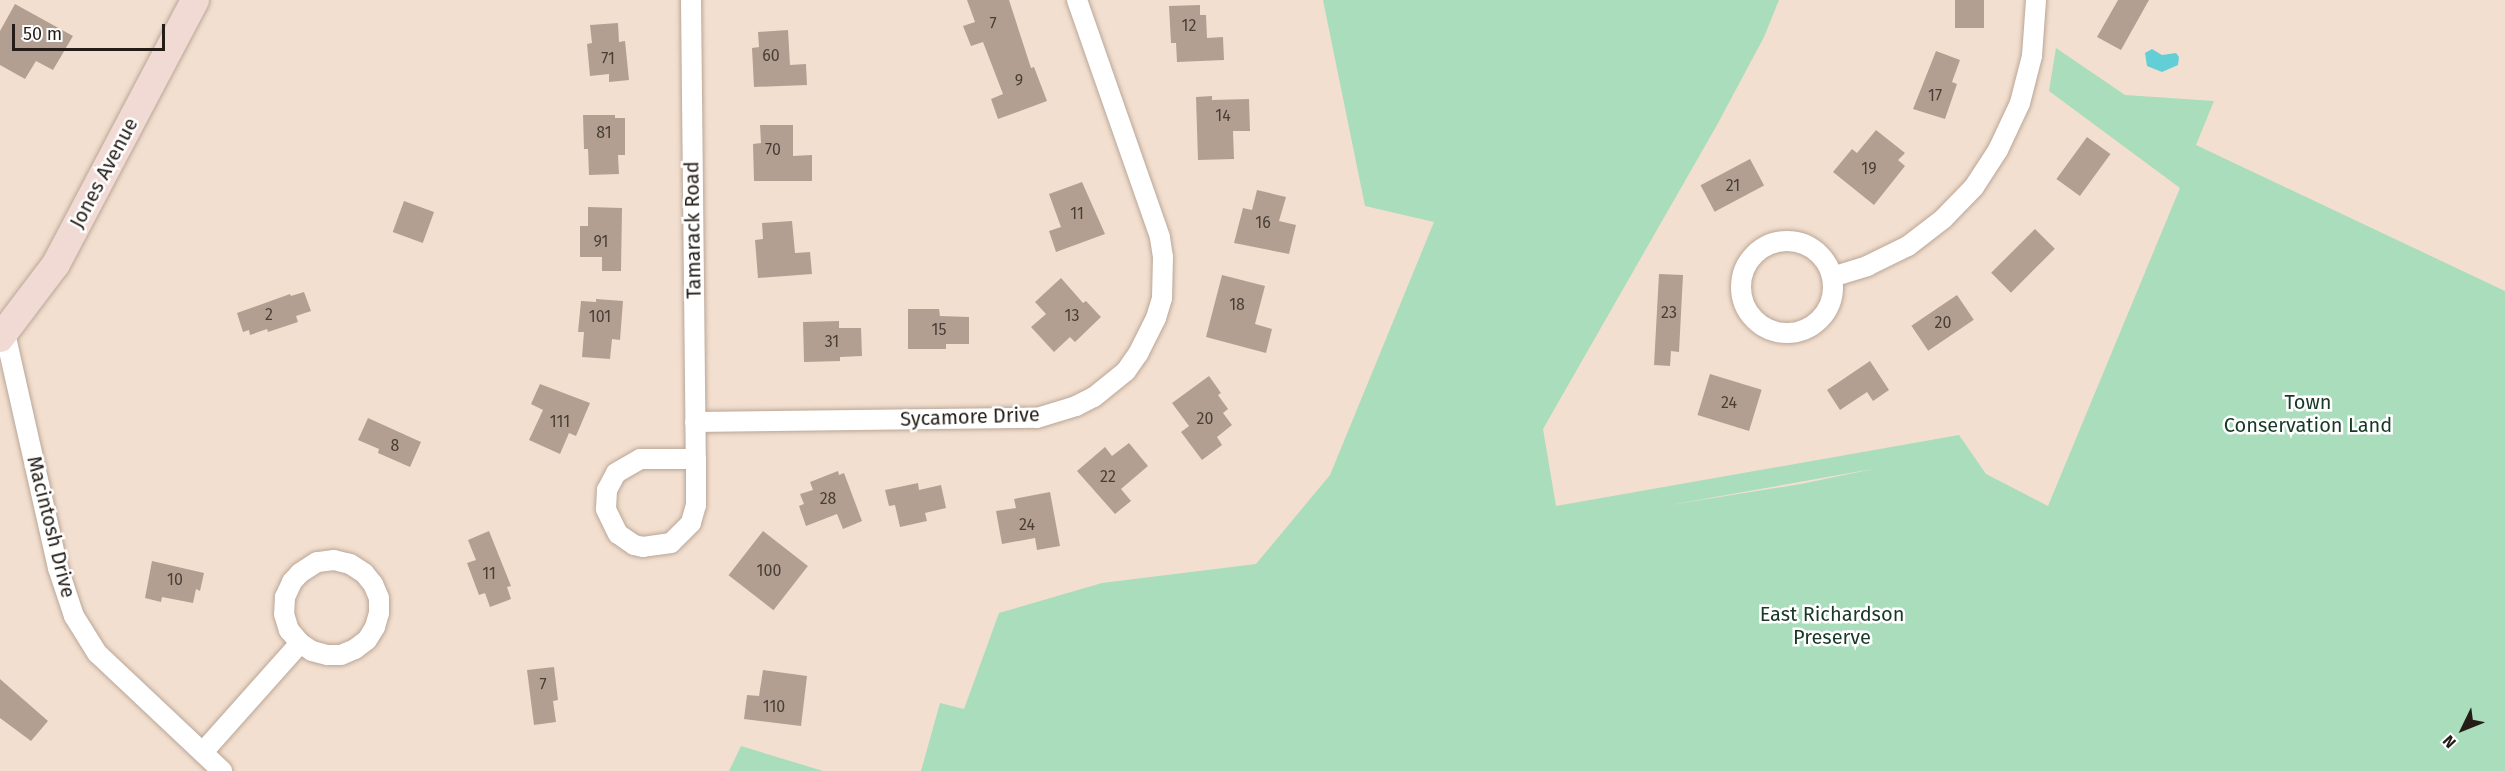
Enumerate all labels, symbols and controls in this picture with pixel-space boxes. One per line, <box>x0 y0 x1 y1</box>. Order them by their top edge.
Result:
scale bar <box>15 12 168 50</box>
house number: 7 <box>989 14 997 34</box>
house number: 12 <box>1182 16 1196 36</box>
text: 50 m <box>23 23 62 45</box>
house number: 60 <box>762 46 780 66</box>
house number: 71 <box>601 49 615 69</box>
house number: 9 <box>1015 71 1023 91</box>
house number: 17 <box>1928 86 1942 106</box>
house number: 14 <box>1215 106 1231 126</box>
street label: Jones Avenue <box>65 114 143 232</box>
house number: 81 <box>596 123 612 143</box>
house number: 70 <box>765 140 781 160</box>
house number: 19 <box>1861 159 1877 179</box>
street label: Tamarack Road <box>680 161 706 299</box>
house number: 21 <box>1726 176 1740 196</box>
house number: 11 <box>1070 204 1084 224</box>
house number: 16 <box>1255 213 1271 233</box>
house number: 91 <box>593 232 609 252</box>
house number: 18 <box>1229 295 1245 315</box>
house number: 23 <box>1661 303 1677 323</box>
house number: 2 <box>265 305 273 325</box>
house number: 13 <box>1065 306 1079 326</box>
house number: 101 <box>589 307 611 327</box>
house number: 20 <box>1935 313 1951 333</box>
house number: 15 <box>932 320 946 340</box>
house number: 31 <box>825 332 839 352</box>
park label: Town Conservation Land <box>2224 391 2392 438</box>
house number: 24 <box>1721 393 1737 413</box>
street label: Sycamore Drive <box>900 403 1040 431</box>
house number: 20 <box>1197 409 1213 429</box>
house number: 111 <box>550 412 570 432</box>
house number: 8 <box>391 436 399 456</box>
street label: Macintosh Drive <box>22 454 80 600</box>
house number: 22 <box>1100 467 1116 487</box>
house number: 28 <box>820 489 836 509</box>
house number: 24 <box>1019 515 1035 535</box>
house number: 100 <box>757 561 781 581</box>
house number: 11 <box>482 564 496 584</box>
house number: 10 <box>167 570 183 590</box>
park label: East Richardson Preserve <box>1760 602 1904 649</box>
house number: 7 <box>539 675 547 695</box>
house number: 110 <box>763 697 785 717</box>
north arrow <box>2433 699 2493 759</box>
text: N <box>2439 731 2460 752</box>

